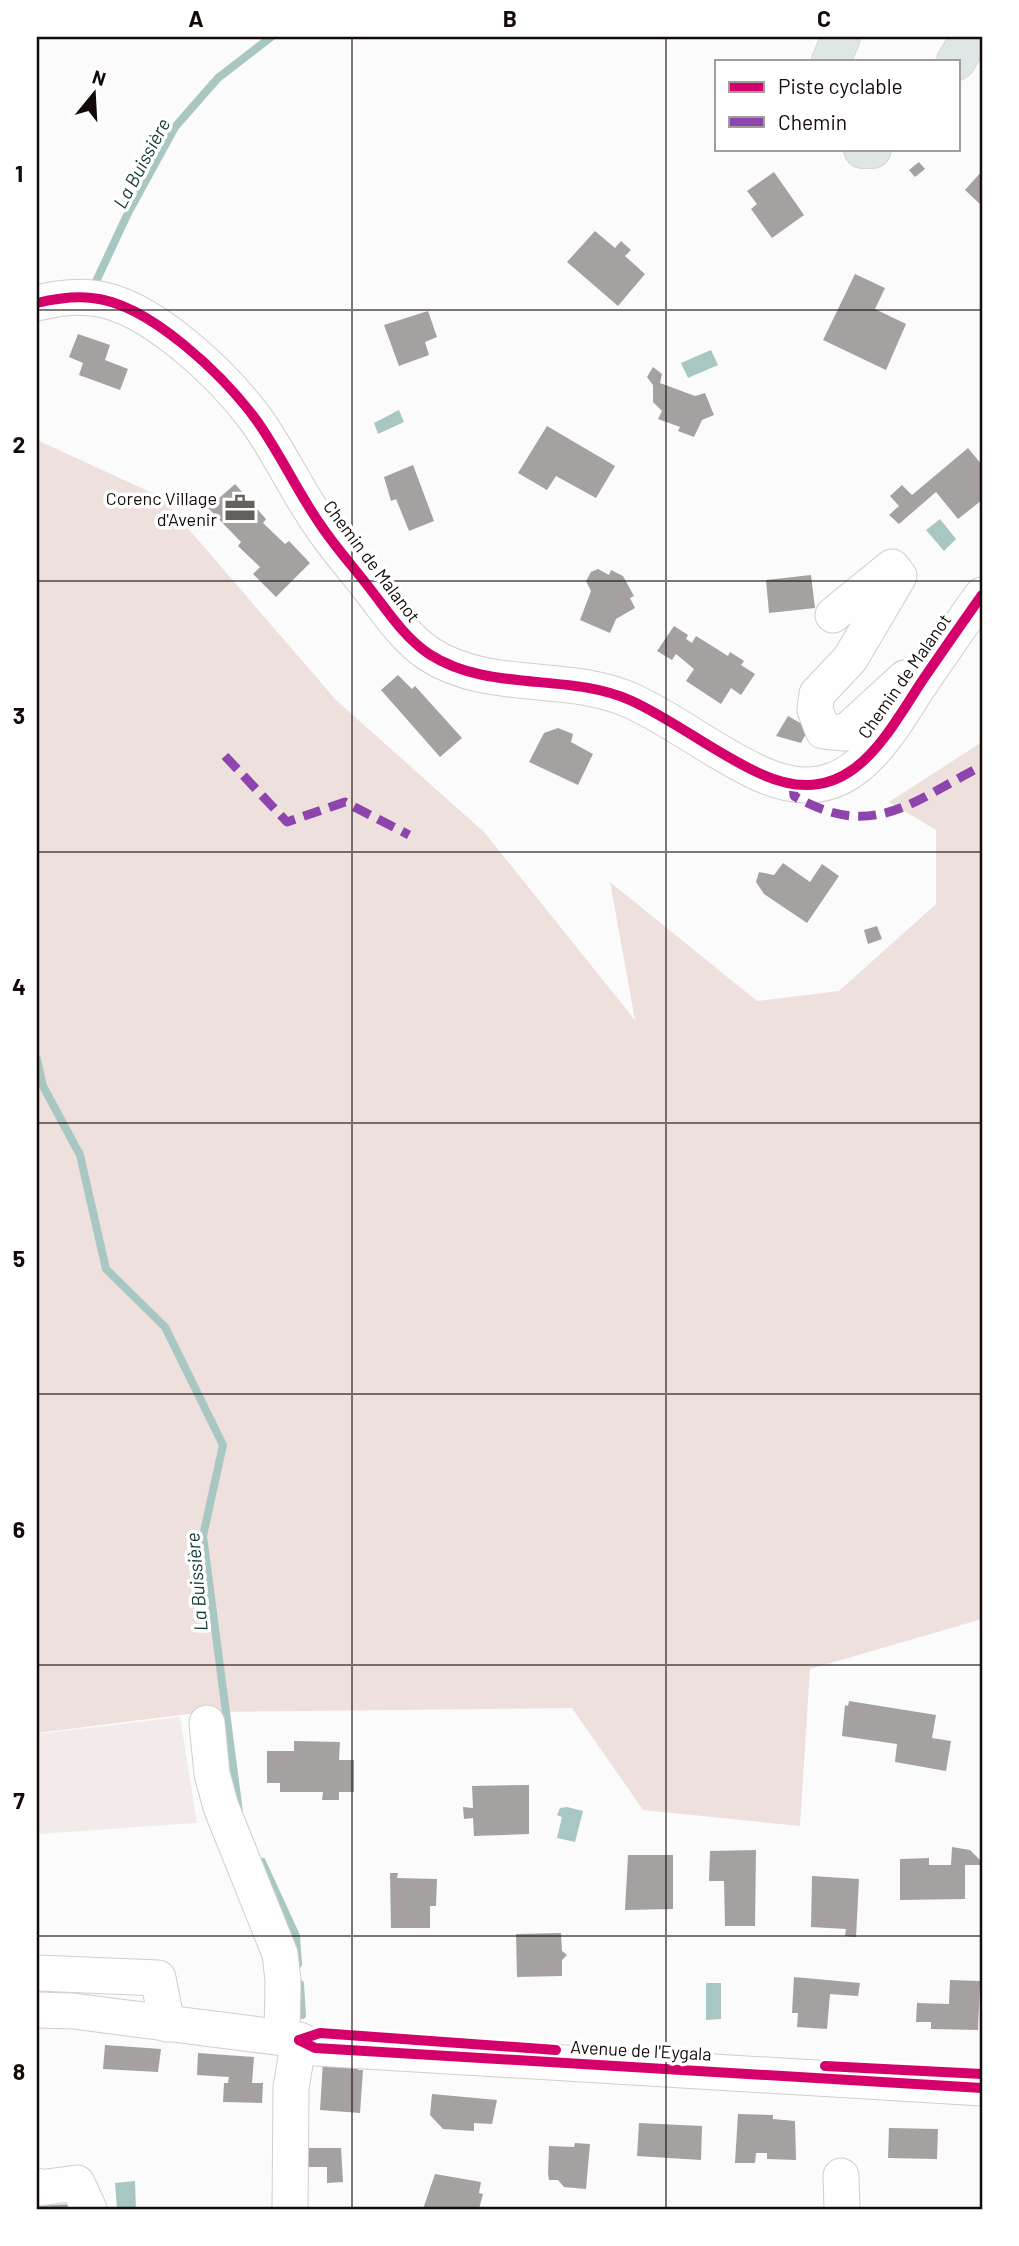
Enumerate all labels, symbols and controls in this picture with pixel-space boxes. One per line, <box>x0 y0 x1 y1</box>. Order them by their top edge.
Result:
text: A <box>188 4 204 32</box>
text: B <box>503 4 517 32</box>
text: C <box>817 4 831 32</box>
north arrow <box>60 60 130 130</box>
legend <box>715 60 960 150</box>
text: N <box>90 64 109 90</box>
text: Piste cyclable <box>778 73 903 98</box>
text: Chemin <box>778 109 847 134</box>
water label: La Buissière <box>108 114 174 212</box>
text: 1 <box>15 159 23 187</box>
text: 2 <box>13 430 25 458</box>
place label: Corenc Village d'Avenir <box>106 487 217 530</box>
office icon: Corenc Village d'Avenir <box>223 491 257 525</box>
street label: Chemin de Malanot <box>319 496 425 626</box>
street label: Chemin de Malanot <box>853 609 955 743</box>
text: 3 <box>13 701 25 729</box>
text: 4 <box>12 972 26 1000</box>
text: 5 <box>13 1244 25 1272</box>
text: 6 <box>13 1515 25 1543</box>
water label: La Buissière <box>180 1532 212 1632</box>
text: 7 <box>13 1786 25 1814</box>
street label: Avenue de l'Eygala <box>570 2035 712 2065</box>
text: 8 <box>13 2057 25 2085</box>

